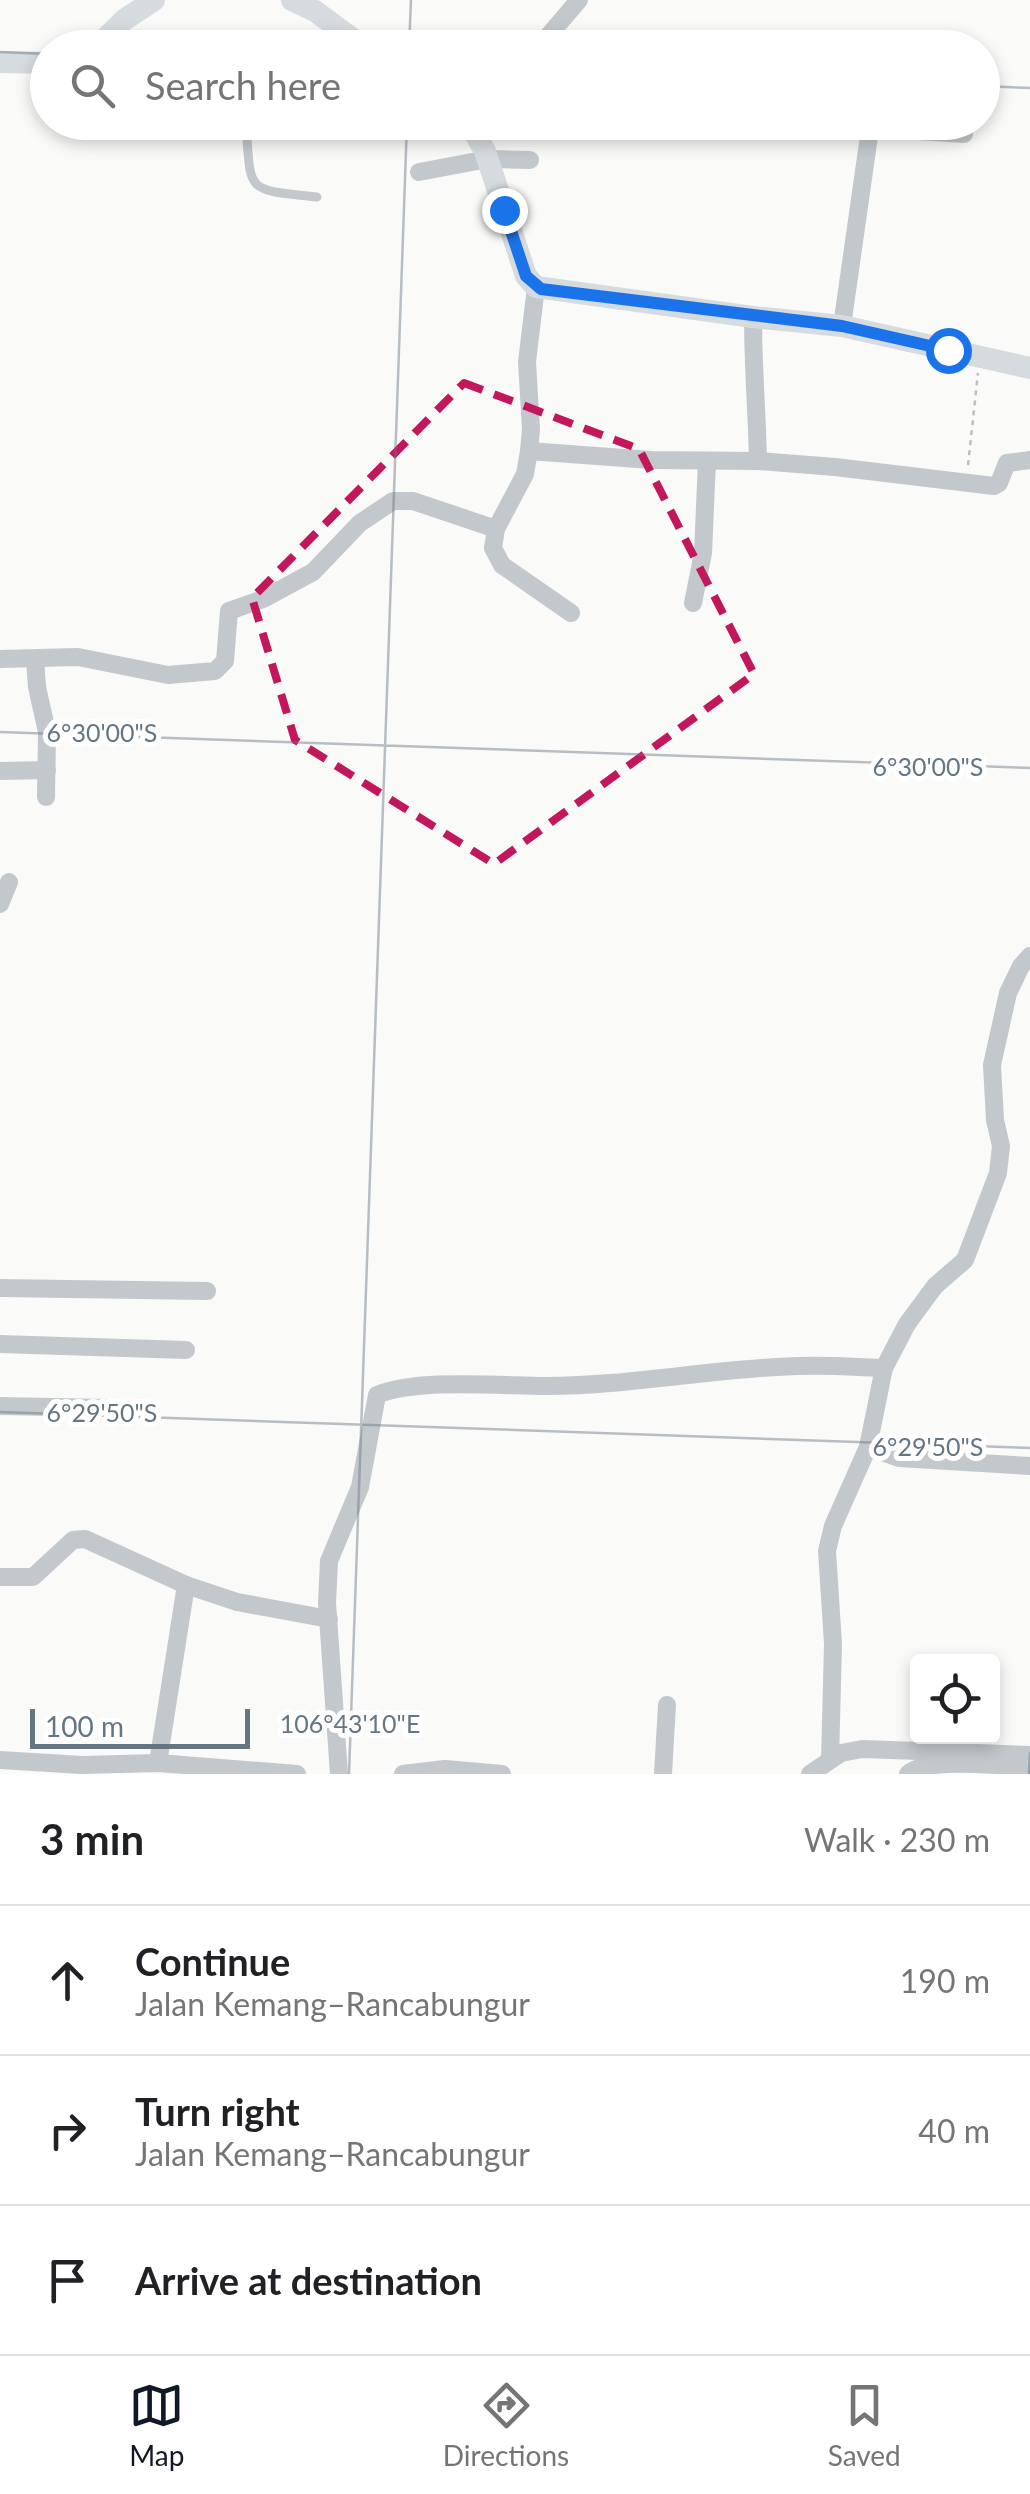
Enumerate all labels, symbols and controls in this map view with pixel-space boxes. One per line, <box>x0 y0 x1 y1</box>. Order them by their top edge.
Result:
search box <box>30 30 1000 140</box>
icon: search <box>65 58 120 113</box>
text: Search here <box>145 62 341 108</box>
route end <box>482 188 528 234</box>
route start <box>926 328 972 374</box>
text: 6°30'00"S <box>47 717 157 747</box>
text: 6°30'00"S <box>873 751 983 781</box>
text: 6°29'50"S <box>47 1397 157 1427</box>
text: 6°29'50"S <box>873 1431 983 1461</box>
map controls <box>910 1654 1000 1744</box>
button: locate <box>910 1654 1000 1744</box>
scale bar <box>30 1704 250 1748</box>
text: 106°43'10"E <box>280 1708 420 1738</box>
text: 100 m <box>45 1709 124 1743</box>
text: 3 min <box>40 1814 144 1864</box>
text: Walk · 230 m <box>804 1820 990 1859</box>
text: Continue <box>135 1938 290 1984</box>
icon: ahead <box>40 1953 95 2008</box>
text: 190 m <box>900 1961 990 2000</box>
text: Jalan Kemang–Rancabungur <box>135 1984 530 2023</box>
text: Turn right <box>135 2088 300 2134</box>
icon: right <box>40 2103 95 2158</box>
text: 40 m <box>918 2111 990 2150</box>
text: Jalan Kemang–Rancabungur <box>135 2134 530 2173</box>
icon: arrive <box>40 2253 95 2308</box>
text: Arrive at destination <box>135 2257 482 2303</box>
tab: Map <box>129 2378 184 2472</box>
tab: Directions <box>443 2378 569 2472</box>
tab: Saved <box>828 2378 901 2472</box>

